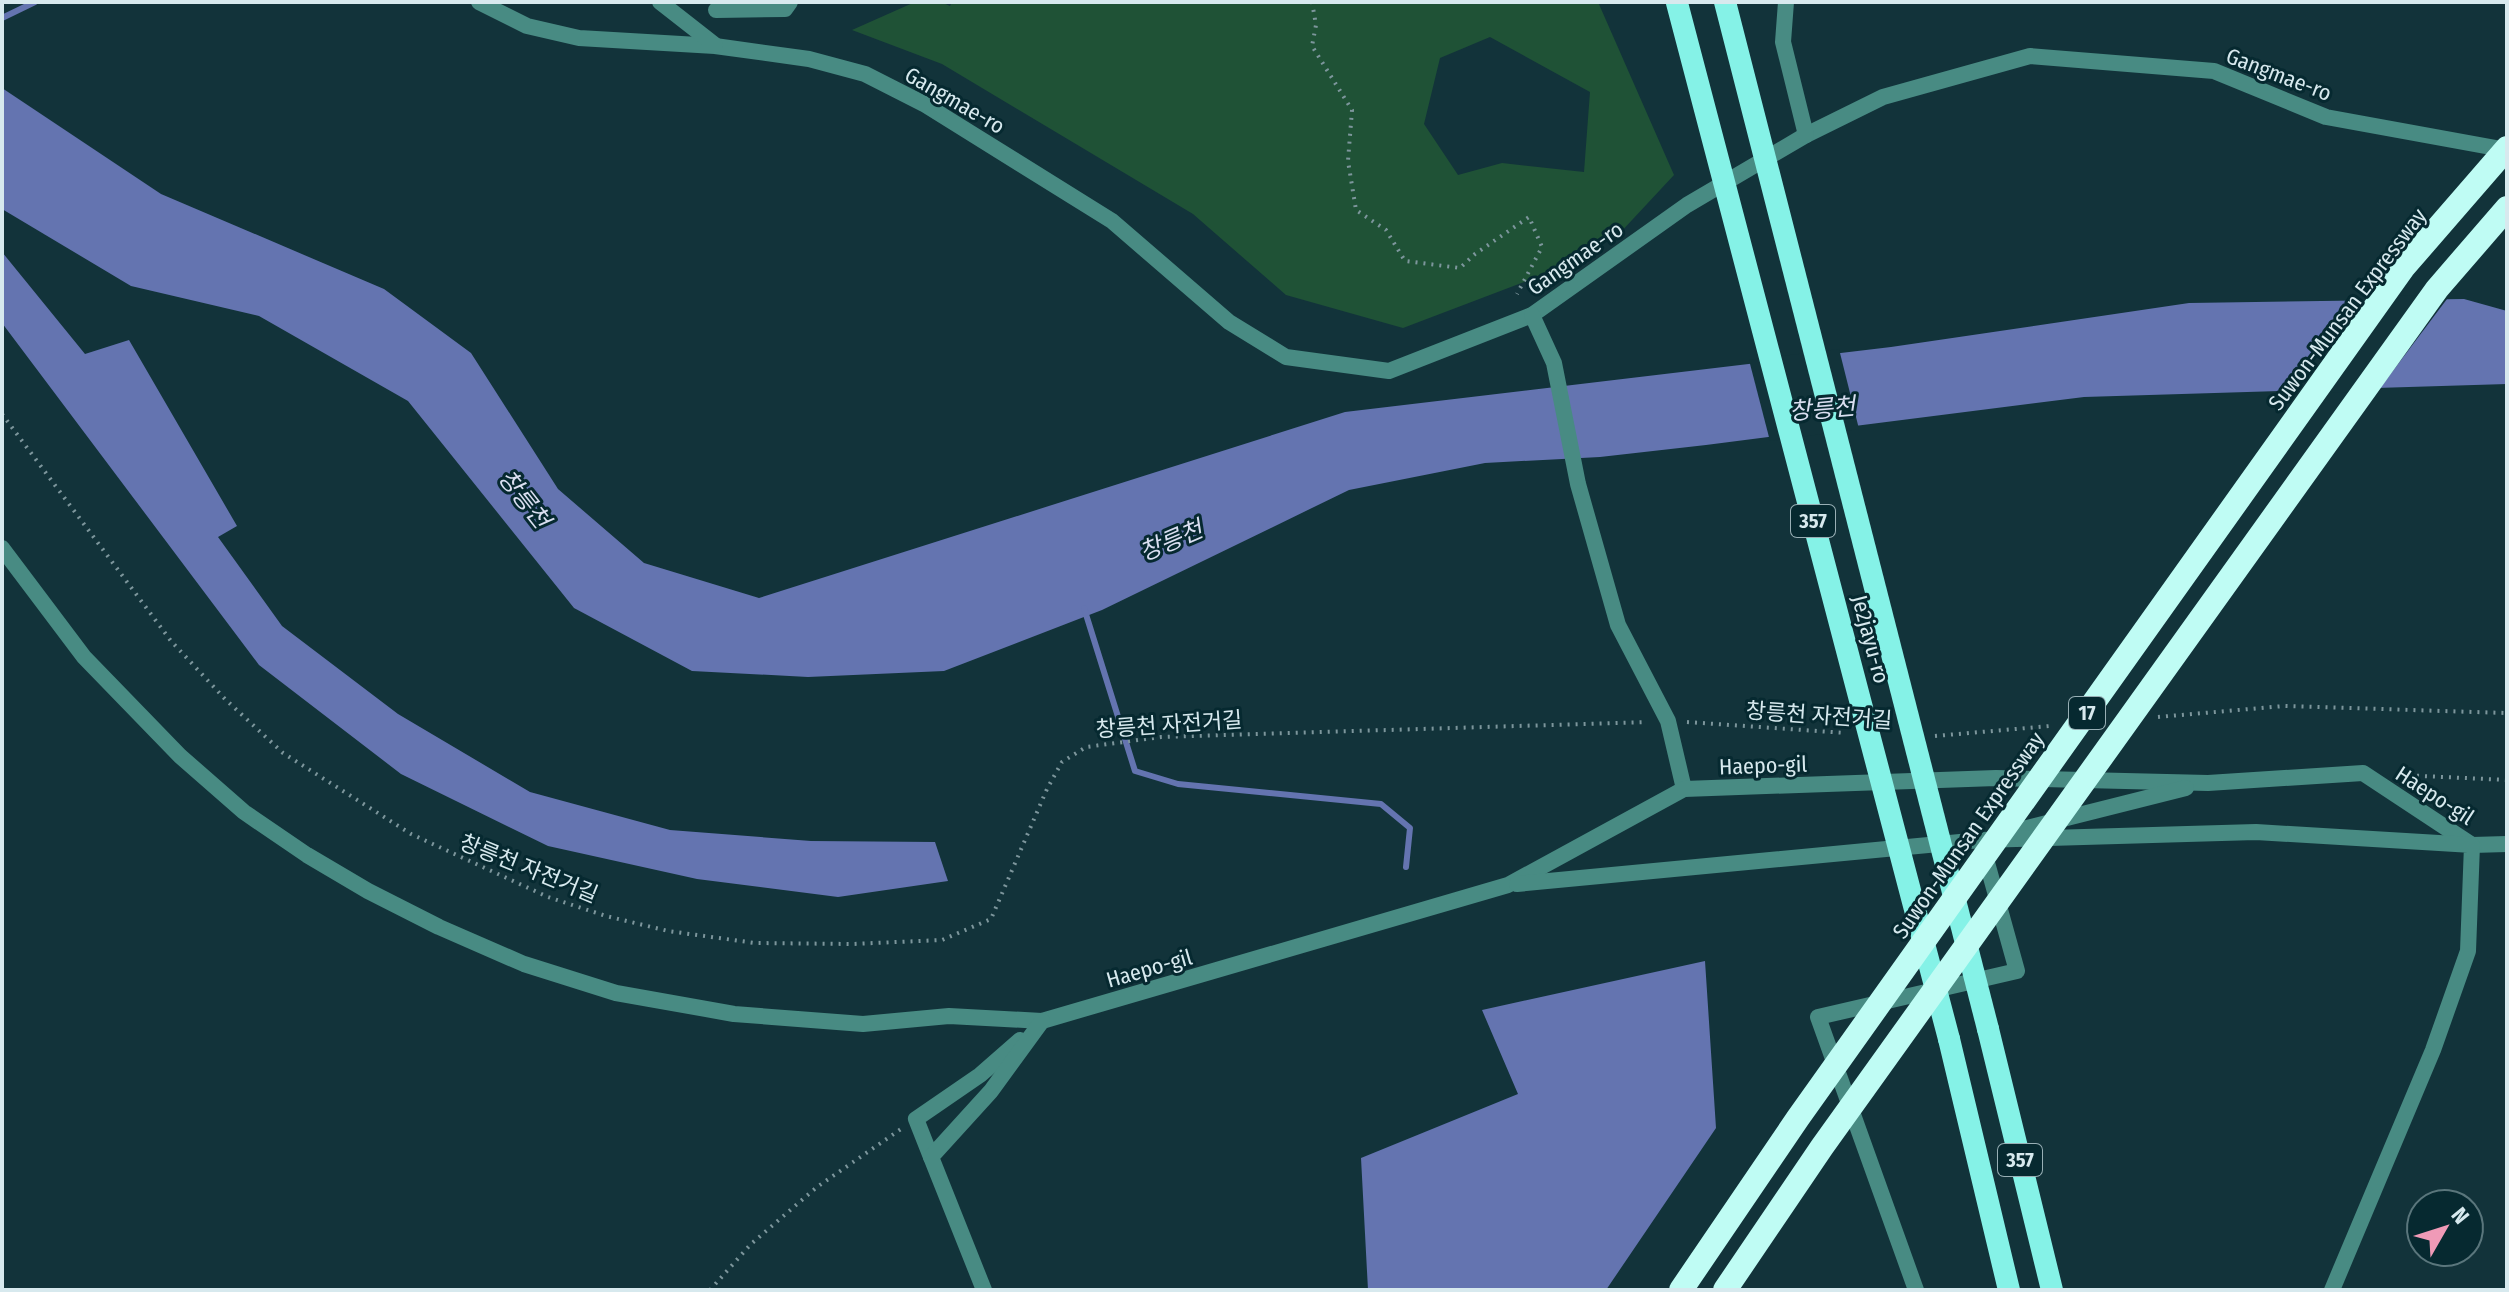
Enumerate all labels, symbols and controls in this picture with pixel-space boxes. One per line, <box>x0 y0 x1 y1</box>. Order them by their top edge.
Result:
street label: Gangmae-ro <box>2222 42 2335 107</box>
street label: Gangmae-ro <box>900 61 1009 140</box>
street label: Suwon-Munsan Expressway <box>2263 203 2432 416</box>
street label: Gangmae-ro <box>1522 216 1628 301</box>
water label: 창릉천 <box>1788 392 1859 426</box>
water label: 창릉천 <box>493 464 557 536</box>
road number: 357 <box>1791 505 1835 537</box>
water label: 창릉천 <box>1135 514 1210 567</box>
street label: Je2jayu-ro <box>1846 592 1895 686</box>
street label: 창릉천 자전거길 <box>1745 697 1893 734</box>
road number: 17 <box>2069 697 2105 729</box>
street label: 창릉천 자전거길 <box>1095 706 1243 743</box>
street label: Suwon-Munsan Expressway <box>1887 727 2050 944</box>
street label: Haepo-gil <box>1719 750 1808 781</box>
street label: Haepo-gil <box>2390 760 2479 831</box>
street label: 창릉천 자전거길 <box>456 828 602 908</box>
street label: Haepo-gil <box>1103 943 1195 994</box>
road number: 357 <box>1998 1144 2042 1176</box>
north arrow <box>2405 1188 2485 1268</box>
text: N <box>2446 1202 2475 1229</box>

